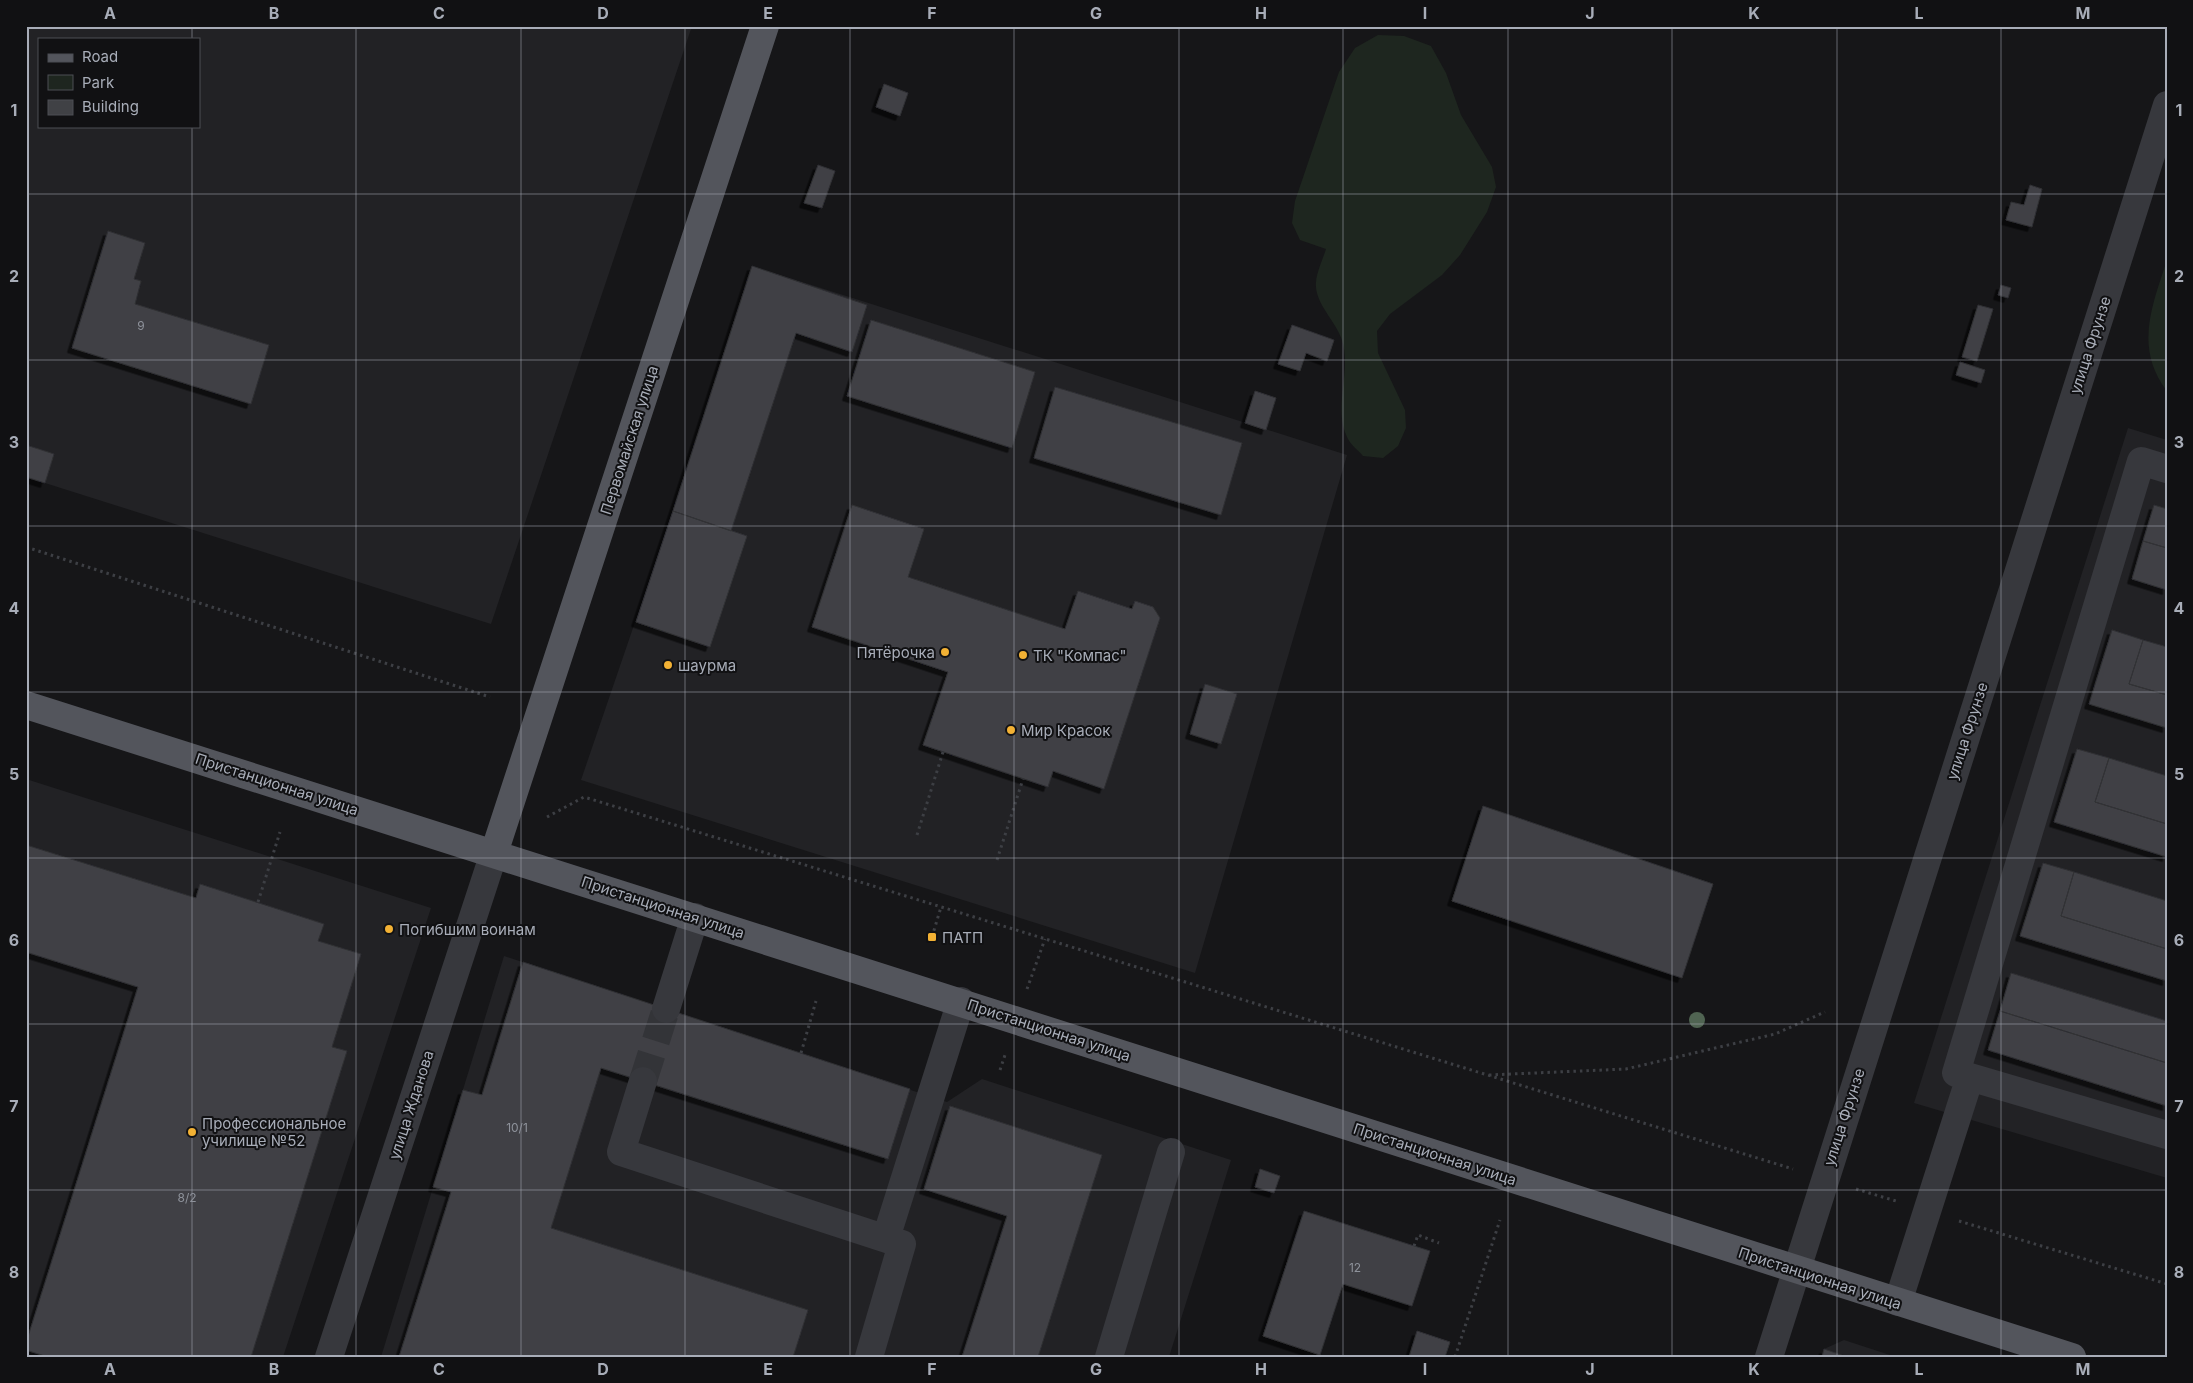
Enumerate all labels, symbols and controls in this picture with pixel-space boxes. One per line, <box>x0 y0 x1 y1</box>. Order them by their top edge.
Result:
text: A <box>104 3 116 23</box>
text: B <box>269 3 279 23</box>
text: C <box>433 3 445 23</box>
text: D <box>597 3 609 23</box>
text: E <box>763 3 773 23</box>
text: F <box>927 3 937 23</box>
text: G <box>1090 3 1102 23</box>
text: H <box>1255 3 1267 23</box>
text: I <box>1423 3 1427 23</box>
text: J <box>1585 3 1595 23</box>
text: K <box>1748 3 1760 23</box>
text: L <box>1914 3 1924 23</box>
text: M <box>2076 3 2090 23</box>
legend <box>38 38 200 128</box>
text: Road <box>82 47 118 66</box>
text: Park <box>82 73 115 92</box>
text: Building <box>82 97 139 116</box>
text: 1 <box>11 100 17 120</box>
text: 1 <box>2176 100 2182 120</box>
text: 2 <box>9 266 19 286</box>
text: 2 <box>2174 266 2184 286</box>
street label: улица Фрунзе <box>2065 294 2115 396</box>
house number: 9 <box>137 318 145 333</box>
street label: Первомайская улица <box>596 363 662 517</box>
text: 3 <box>9 432 19 452</box>
text: 3 <box>2174 432 2184 452</box>
text: 4 <box>9 598 20 618</box>
text: 4 <box>2174 598 2185 618</box>
place label: Пятёрочка <box>857 643 935 662</box>
marker: Пятёрочка <box>939 646 951 658</box>
place label: ТК "Компас" <box>1033 646 1127 665</box>
marker: ТК "Компас" <box>1017 649 1029 661</box>
place label: шаурма <box>678 656 736 675</box>
marker: шаурма <box>662 659 674 671</box>
street label: улица Фрунзе <box>1942 680 1992 782</box>
place label: Мир Красок <box>1021 721 1110 740</box>
marker: Мир Красок <box>1005 724 1017 736</box>
street label: Пристанционная улица <box>193 749 361 819</box>
text: 5 <box>9 764 19 784</box>
text: 5 <box>2174 764 2184 784</box>
street label: Пристанционная улица <box>579 872 747 942</box>
place label: Погибшим воинам <box>399 920 536 939</box>
marker: Погибшим воинам <box>383 923 395 935</box>
place label: ПАТП <box>942 928 983 947</box>
text: 6 <box>9 930 19 950</box>
text: 6 <box>2174 930 2184 950</box>
marker: ПАТП <box>926 931 938 943</box>
street label: Пристанционная улица <box>965 995 1133 1065</box>
street label: улица Жданова <box>384 1048 438 1162</box>
street label: улица Фрунзе <box>1819 1066 1869 1168</box>
text: 7 <box>9 1096 19 1116</box>
text: 7 <box>2174 1096 2184 1116</box>
place label: Профессиональное училище №52 <box>202 1114 346 1150</box>
street label: Пристанционная улица <box>1351 1119 1519 1189</box>
house number: 10/1 <box>506 1120 528 1135</box>
marker: Профессиональное училище №52 <box>186 1126 198 1138</box>
house number: 8/2 <box>177 1190 197 1205</box>
street label: Пристанционная улица <box>1736 1243 1904 1313</box>
house number: 12 <box>1349 1260 1361 1275</box>
text: 8 <box>9 1262 19 1282</box>
text: 8 <box>2174 1262 2184 1282</box>
text: A <box>104 1359 116 1379</box>
text: B <box>269 1359 279 1379</box>
text: C <box>433 1359 445 1379</box>
text: D <box>597 1359 609 1379</box>
text: E <box>763 1359 773 1379</box>
text: F <box>927 1359 937 1379</box>
text: G <box>1090 1359 1102 1379</box>
text: H <box>1255 1359 1267 1379</box>
text: I <box>1423 1359 1427 1379</box>
text: J <box>1585 1359 1595 1379</box>
text: K <box>1748 1359 1760 1379</box>
text: L <box>1914 1359 1924 1379</box>
text: M <box>2076 1359 2090 1379</box>

